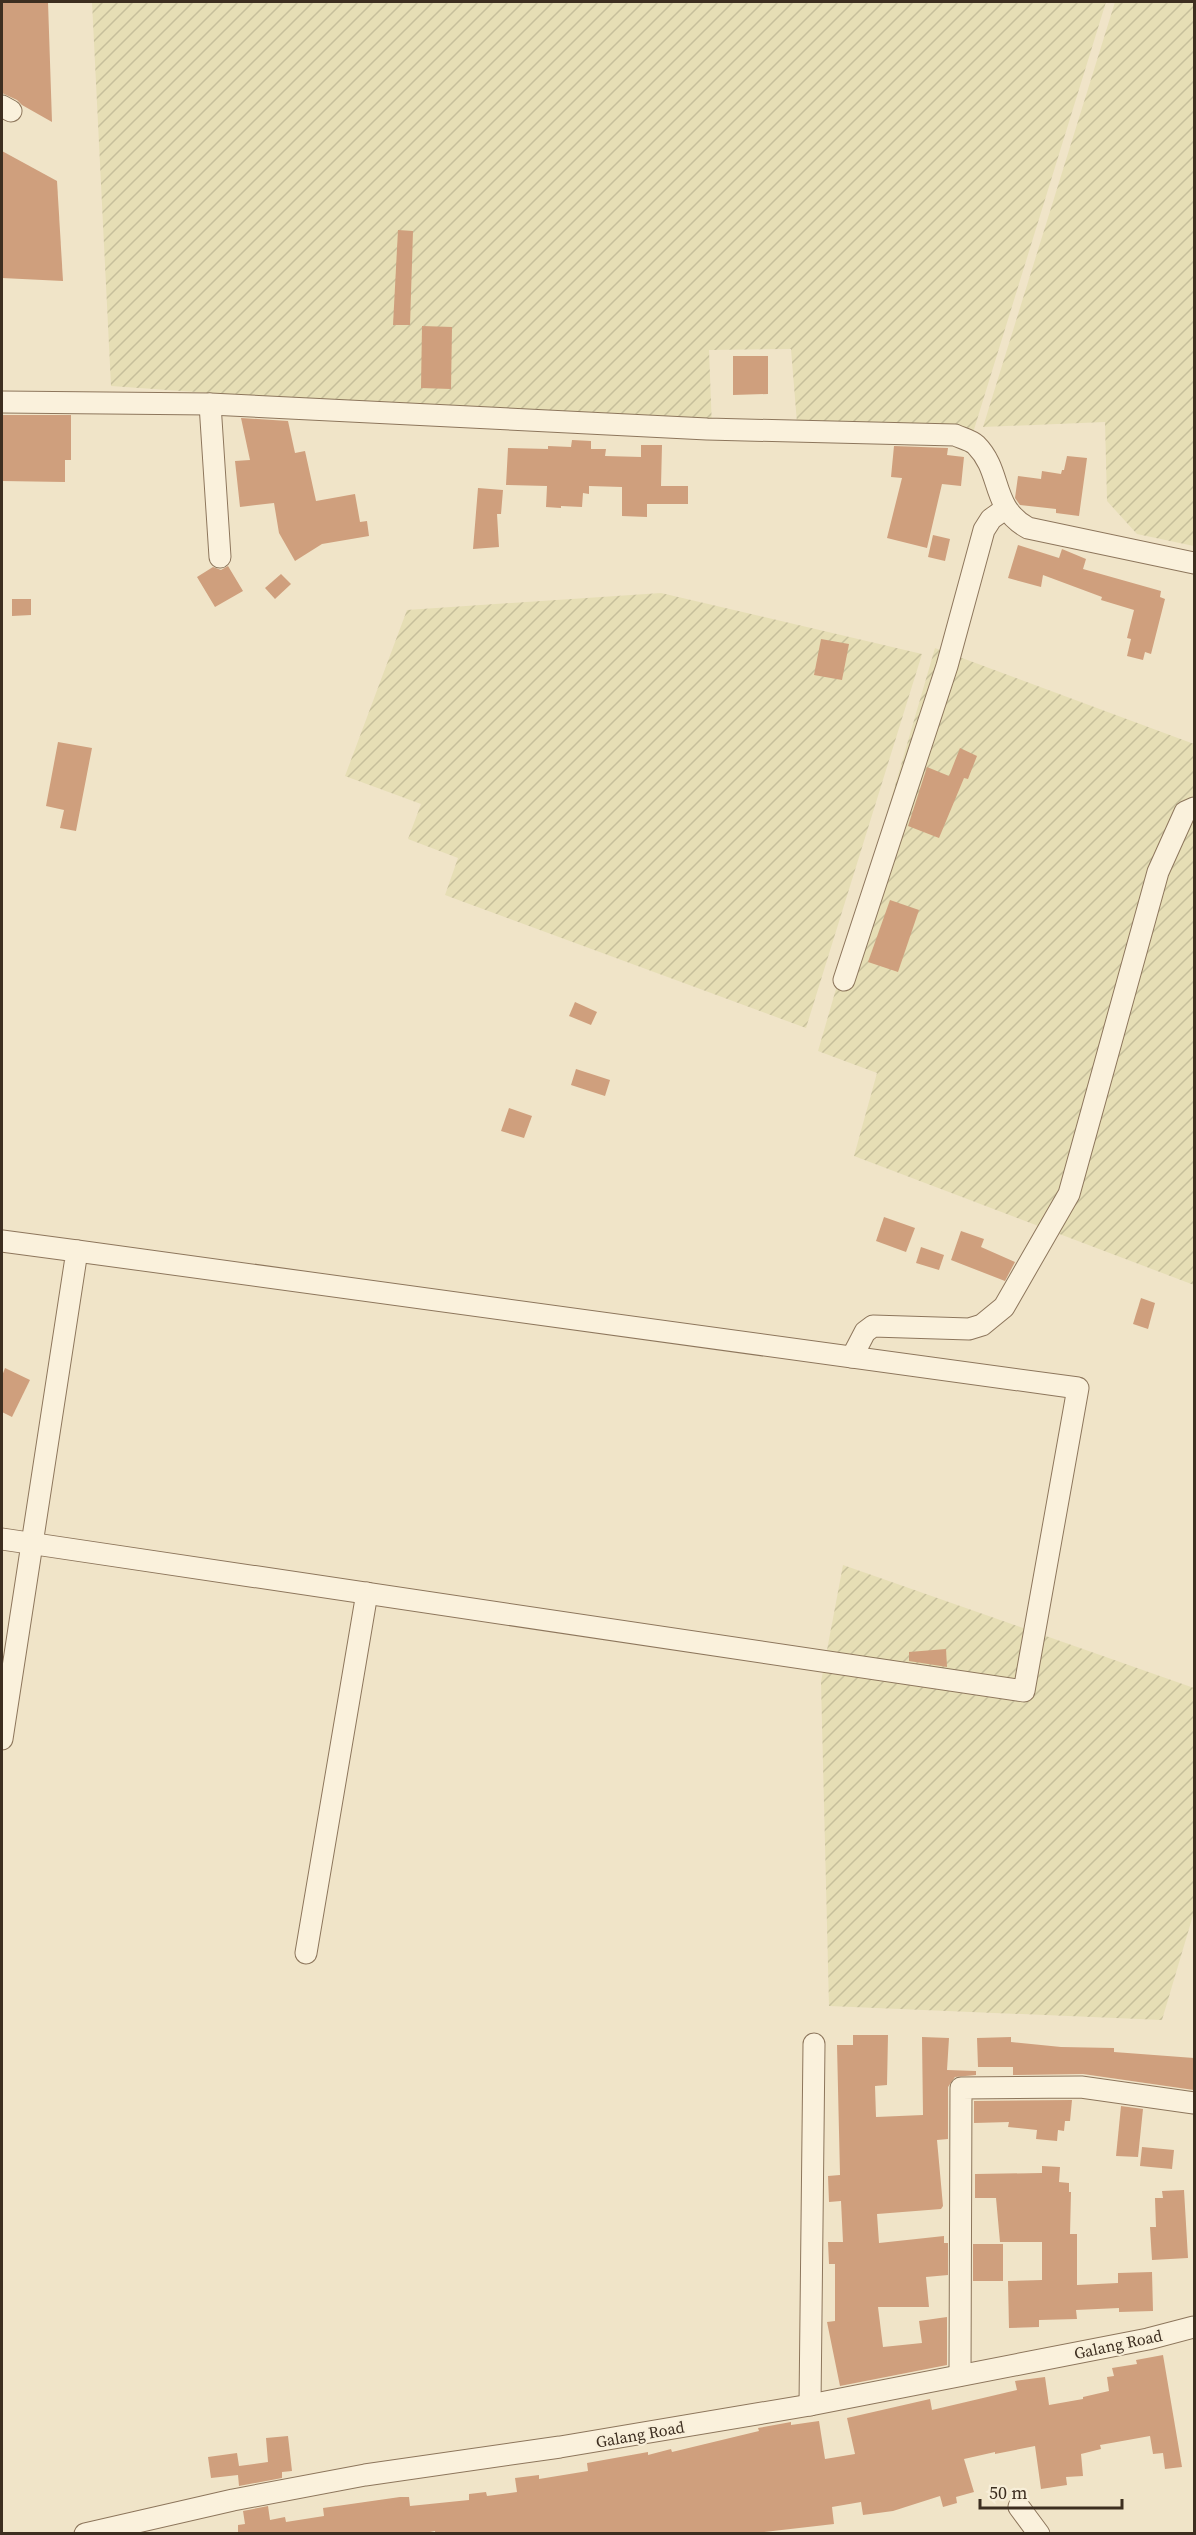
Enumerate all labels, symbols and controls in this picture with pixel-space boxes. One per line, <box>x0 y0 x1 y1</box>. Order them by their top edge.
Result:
street label: Galang Road <box>1072 2324 1164 2364</box>
street label: Galang Road <box>594 2415 686 2453</box>
scale bar <box>980 2472 1122 2510</box>
text: 50 m <box>989 2480 1027 2505</box>

